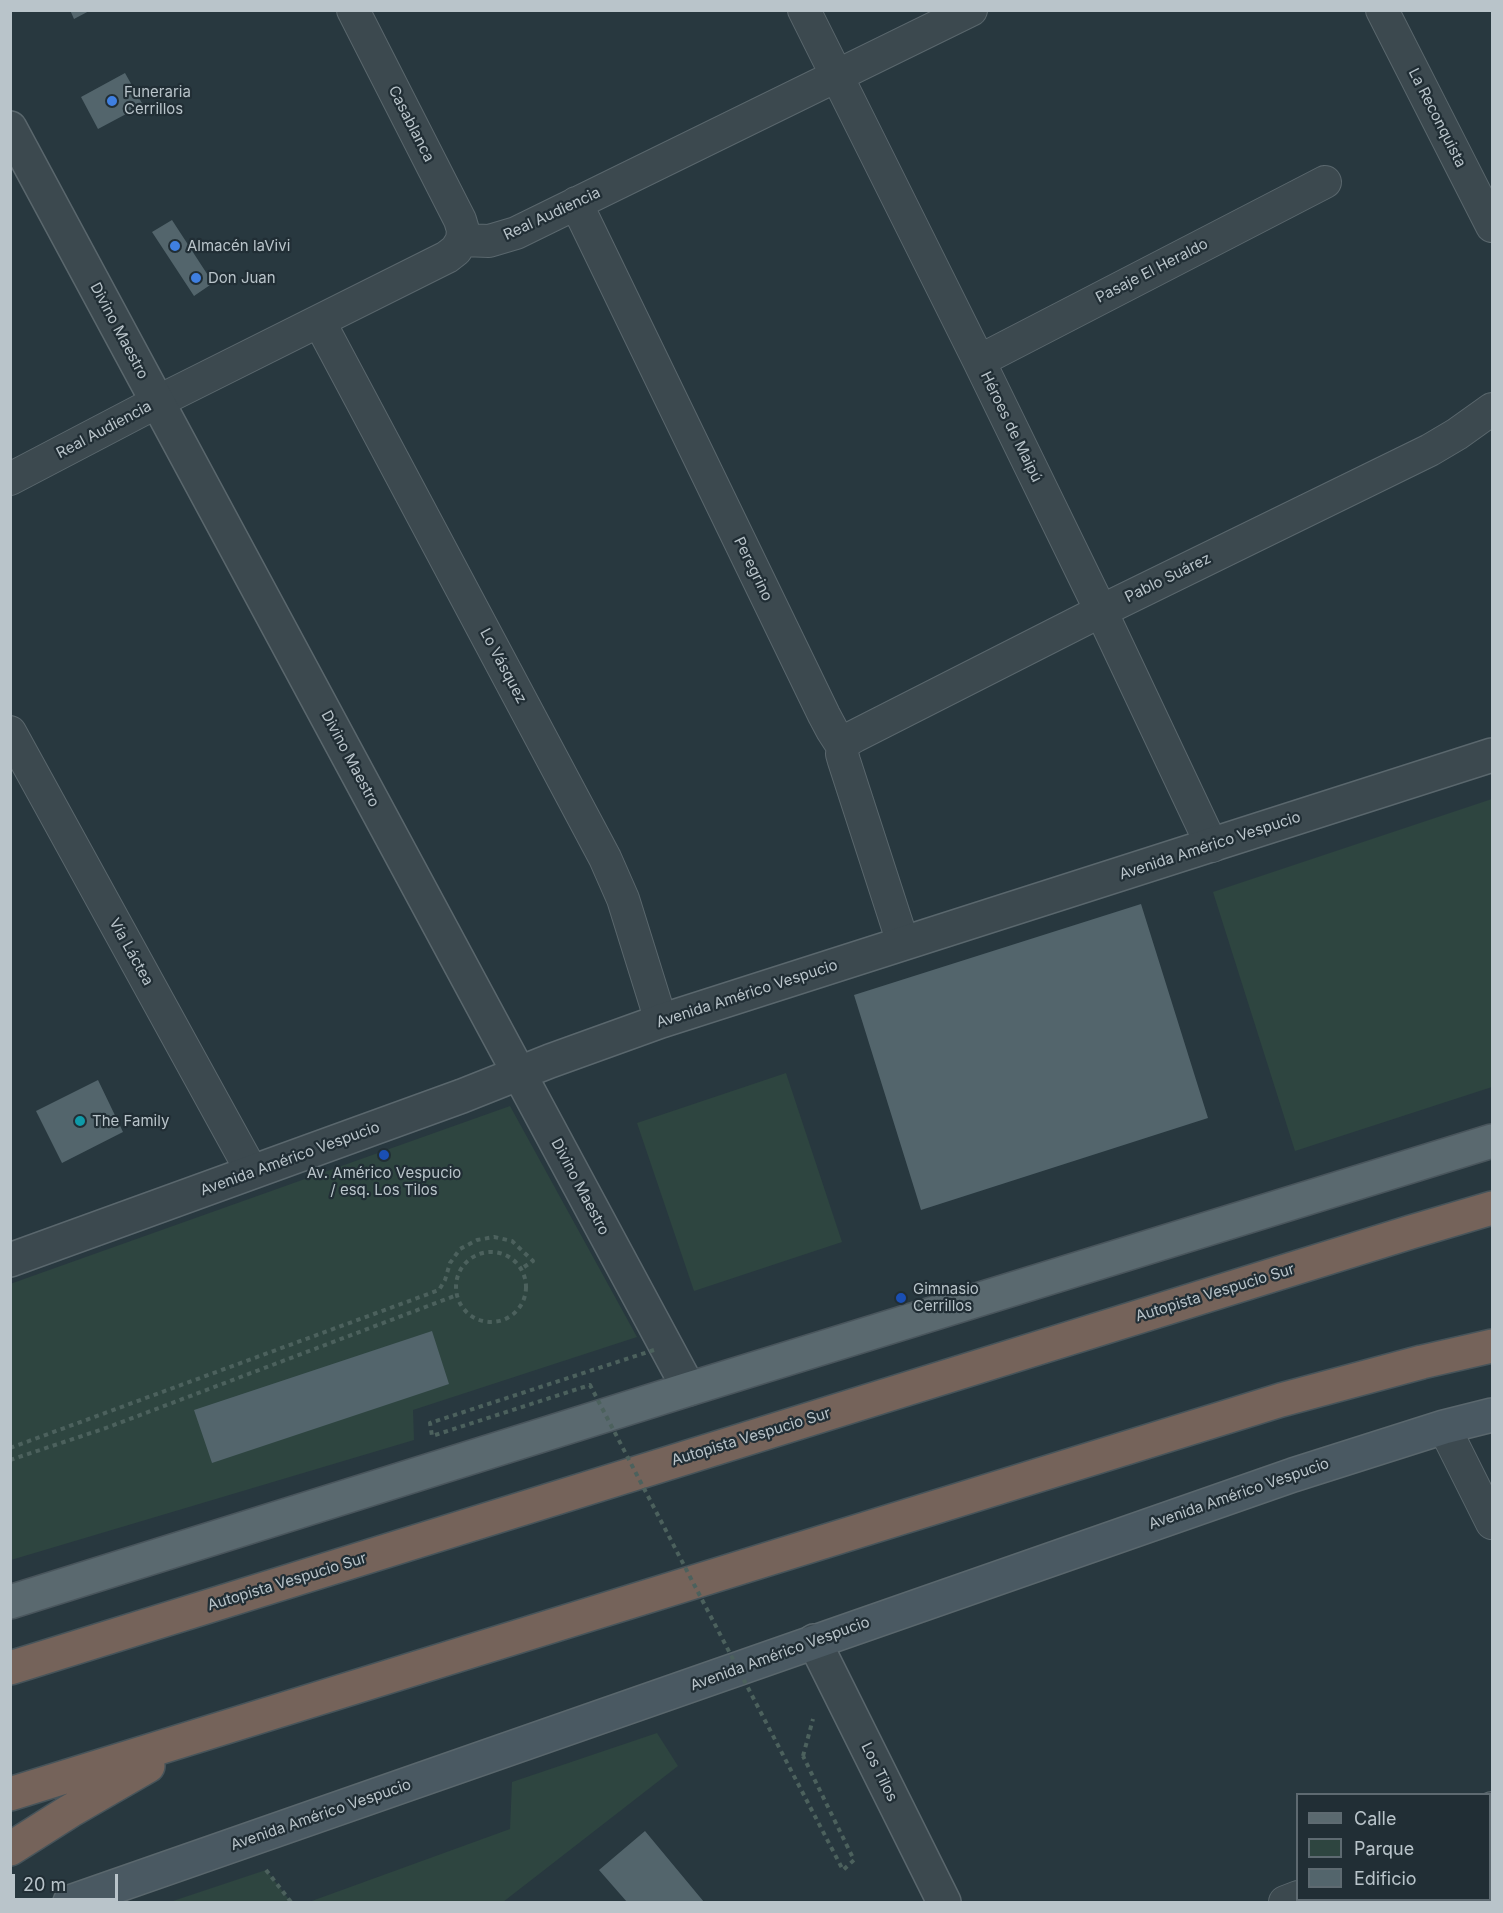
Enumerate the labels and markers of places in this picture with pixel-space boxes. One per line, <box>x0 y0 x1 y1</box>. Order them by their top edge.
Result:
place label: Funeraria Cerrillos <box>124 83 191 118</box>
marker: Funeraria Cerrillos <box>105 94 119 108</box>
place label: Almacén laVivi <box>187 237 290 255</box>
marker: Almacén laVivi <box>168 239 182 253</box>
place label: Don Juan <box>208 269 276 287</box>
marker: Don Juan <box>189 271 203 285</box>
place label: The Family <box>92 1112 169 1130</box>
marker: The Family <box>73 1114 87 1128</box>
marker: Av. Américo Vespucio / esq. Los Tilos <box>377 1148 391 1162</box>
place label: Av. Américo Vespucio / esq. Los Tilos <box>307 1164 461 1199</box>
place label: Gimnasio Cerrillos <box>913 1280 979 1315</box>
marker: Gimnasio Cerrillos <box>894 1291 908 1305</box>

